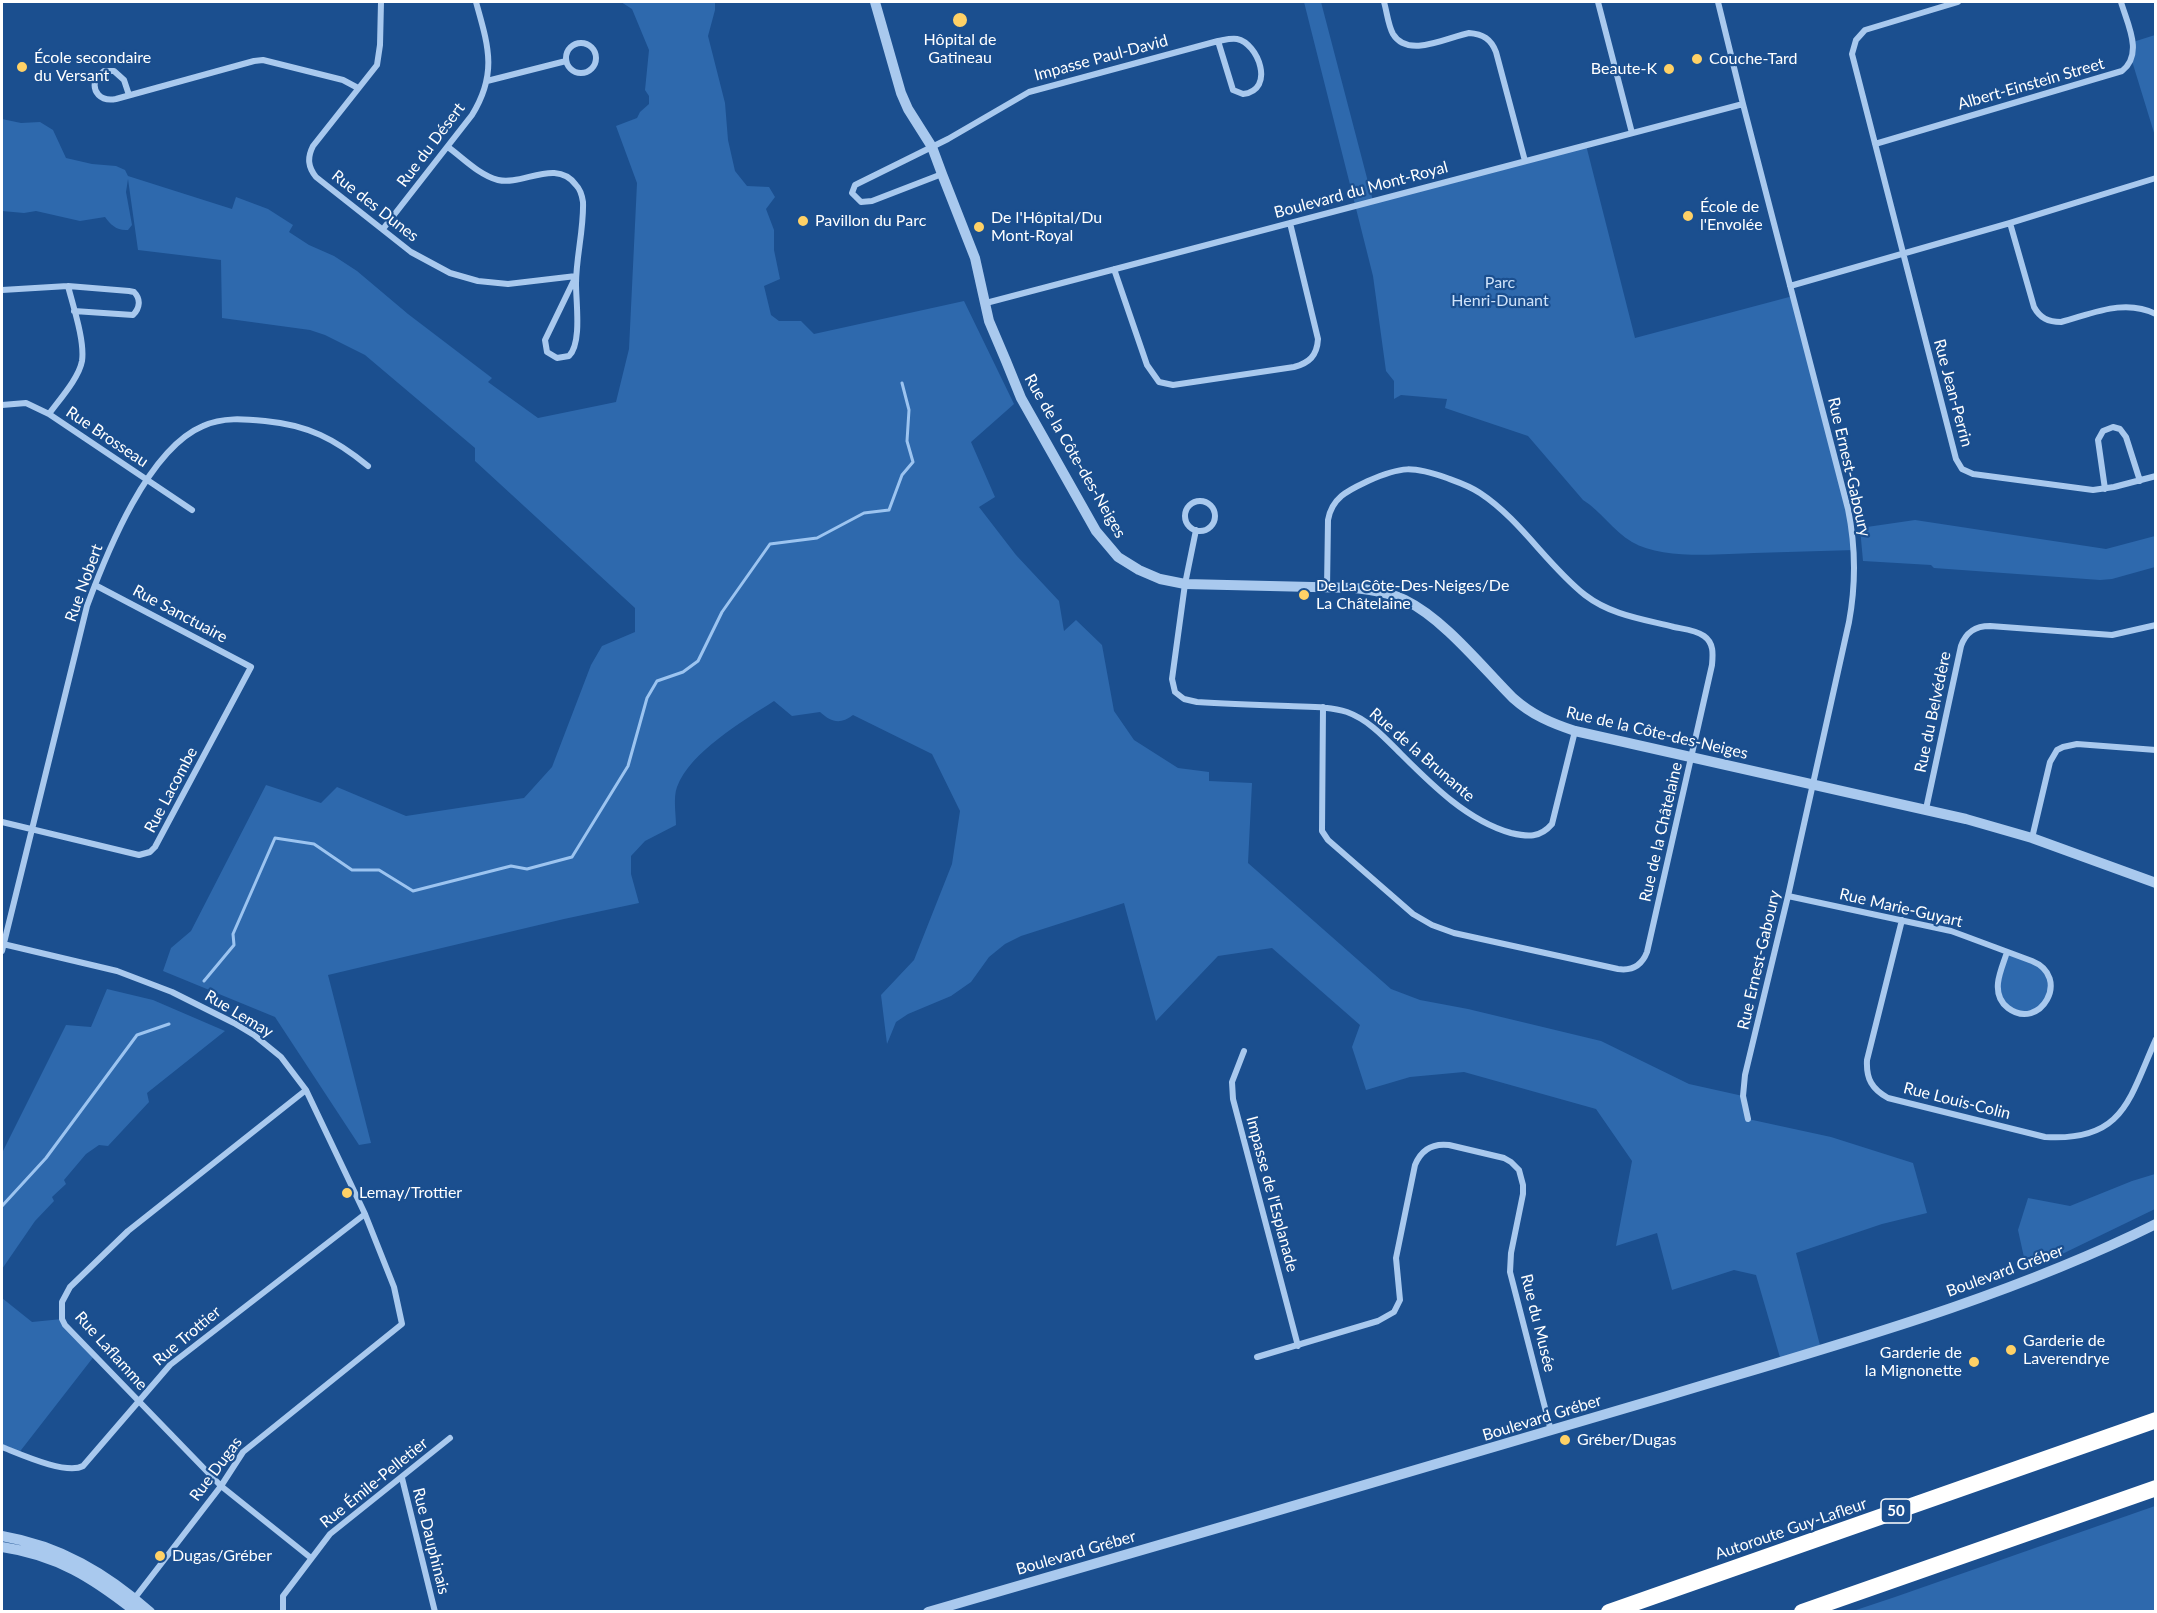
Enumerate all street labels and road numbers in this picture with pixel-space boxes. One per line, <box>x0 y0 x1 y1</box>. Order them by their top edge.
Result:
street label: Impasse Paul-David <box>1032 31 1170 85</box>
street label: Albert-Einstein Street <box>1956 54 2106 114</box>
street label: Rue du Désert <box>393 99 469 191</box>
street label: Boulevard du Mont-Royal <box>1272 158 1450 222</box>
street label: Rue des Dunes <box>328 166 422 246</box>
street label: Rue Jean-Perrin <box>1929 337 1977 449</box>
street label: Rue de la Côte-des-Neiges <box>1020 371 1130 541</box>
street label: Rue Ernest-Gaboury <box>1824 395 1874 539</box>
street label: Rue Brosseau <box>62 402 152 472</box>
street label: Rue Nobert <box>61 542 107 624</box>
street label: Rue Sanctuaire <box>129 581 231 647</box>
street label: Rue du Belvédère <box>1911 650 1955 774</box>
street label: Rue de la Côte-des-Neiges <box>1564 703 1750 763</box>
street label: Rue de la Brunante <box>1365 704 1479 806</box>
street label: Rue Lacombe <box>140 744 202 836</box>
street label: Rue de la Châtelaine <box>1636 760 1686 904</box>
street label: Rue Marie-Guyart <box>1838 884 1964 932</box>
street label: Rue Ernest-Gaboury <box>1734 888 1784 1032</box>
street label: Rue Lemay <box>201 986 277 1042</box>
street label: Rue Louis-Colin <box>1901 1078 2013 1124</box>
street label: Impasse de l'Esplanade <box>1242 1114 1302 1274</box>
street label: Boulevard Gréber <box>1944 1241 2066 1301</box>
street label: Rue du Musée <box>1517 1272 1559 1374</box>
street label: Rue Trottier <box>149 1302 225 1370</box>
street label: Rue Laflamme <box>71 1308 151 1394</box>
street label: Boulevard Gréber <box>1480 1391 1604 1445</box>
street label: Rue Dugas <box>186 1433 246 1505</box>
street label: Rue Émile-Pelletier <box>316 1434 432 1532</box>
street label: Rue Dauphinais <box>408 1486 454 1596</box>
street label: Autoroute Guy-Lafleur <box>1713 1494 1869 1564</box>
road number: 50 <box>1881 1499 1911 1523</box>
street label: Boulevard Gréber <box>1014 1527 1138 1579</box>

